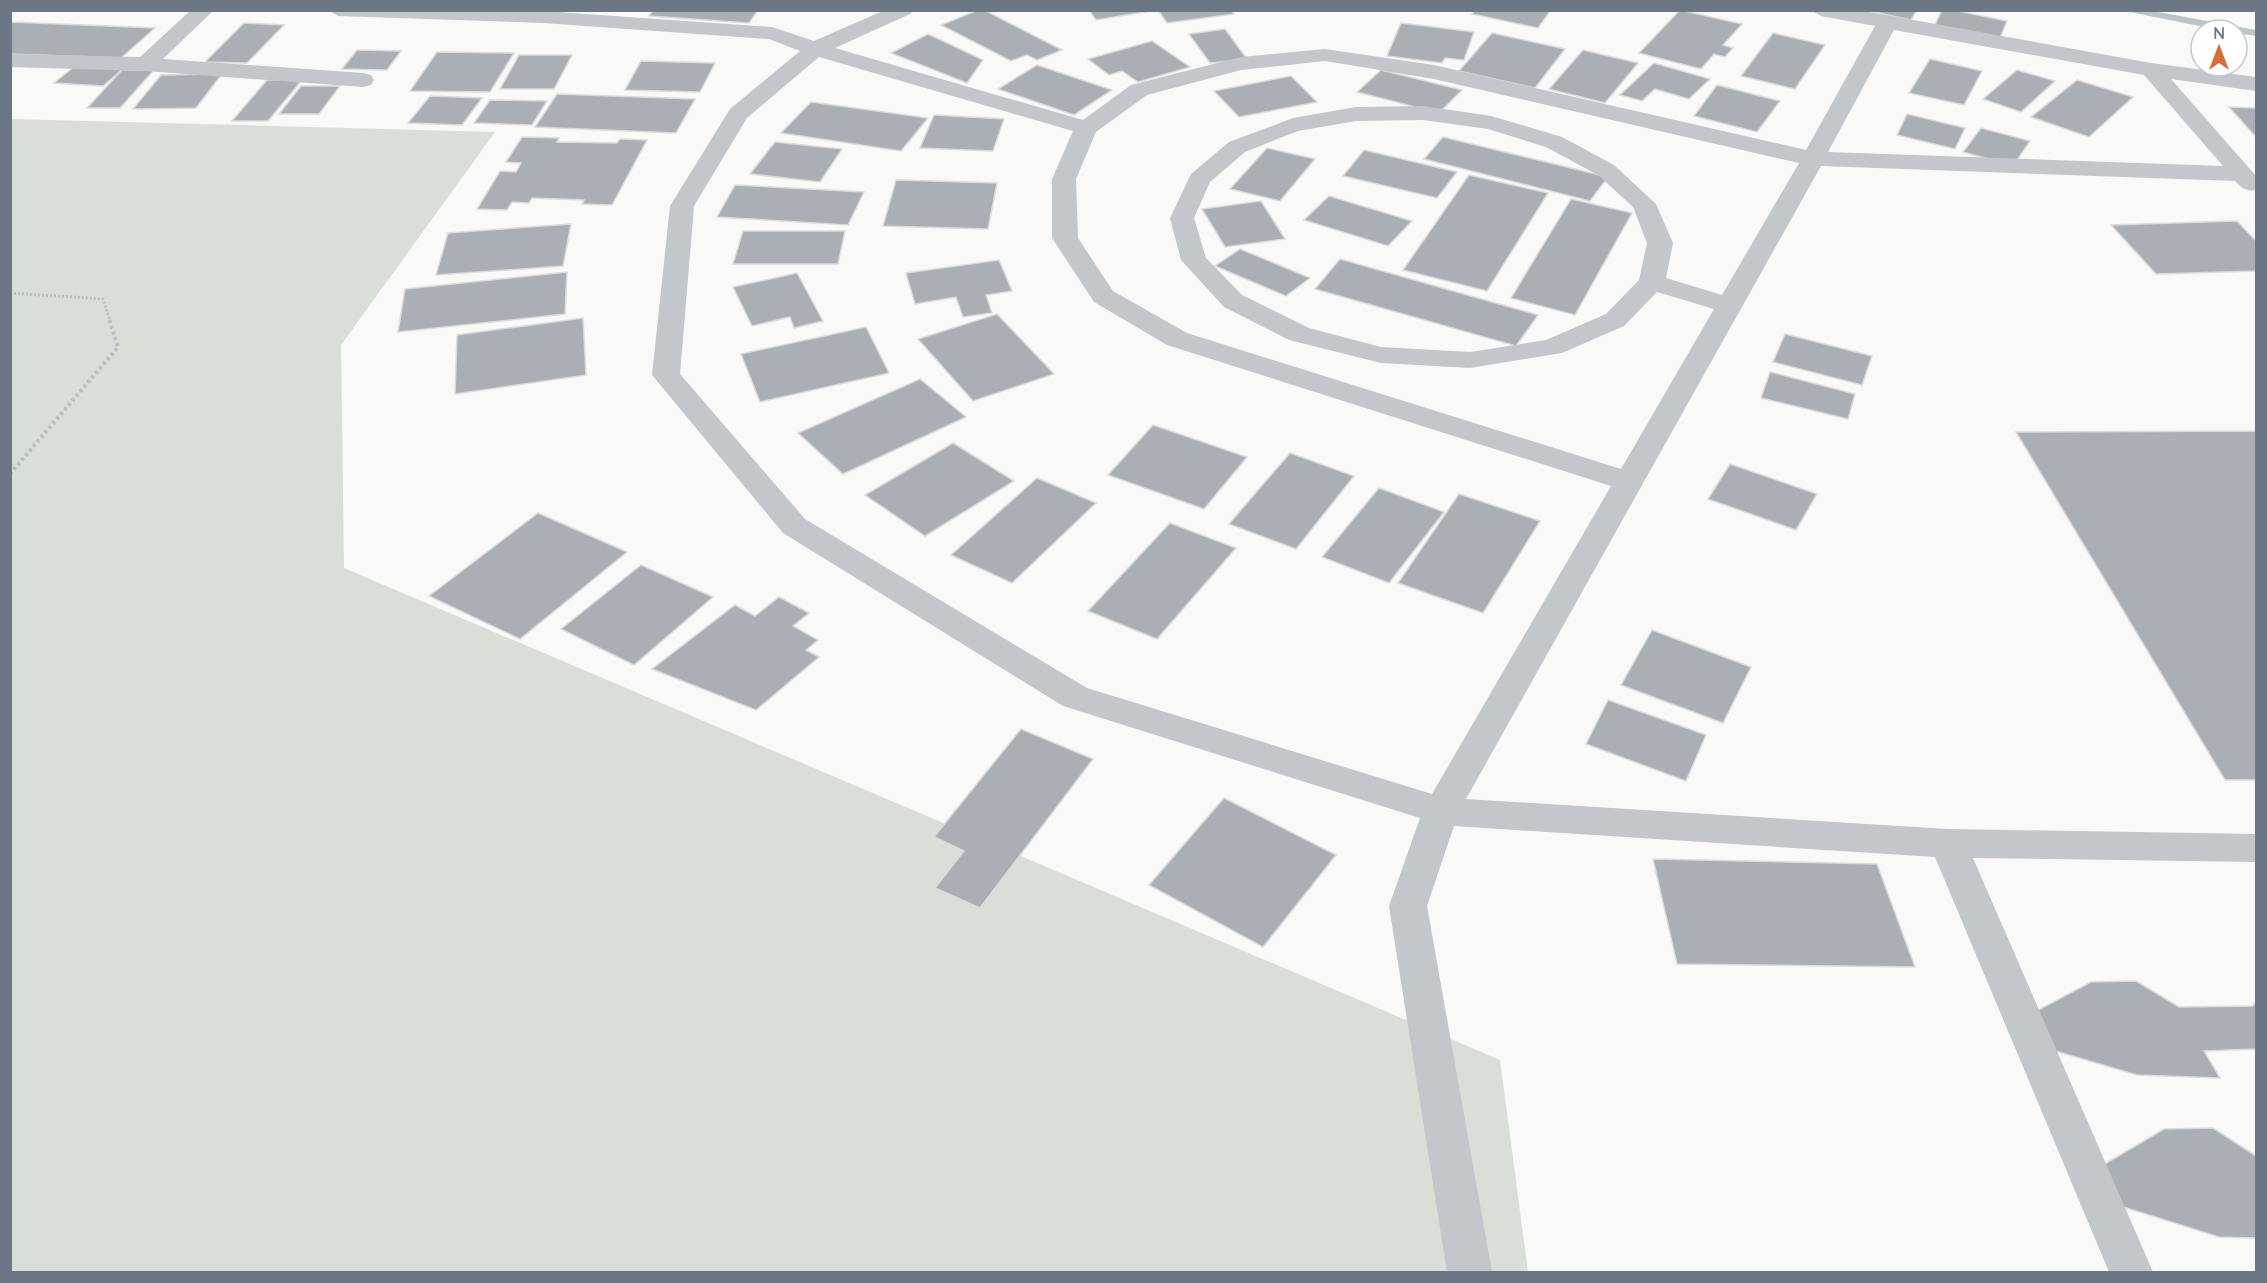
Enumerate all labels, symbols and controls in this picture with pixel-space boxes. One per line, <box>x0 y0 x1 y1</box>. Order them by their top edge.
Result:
north arrow <box>2189 18 2249 78</box>
text: N <box>2213 23 2225 43</box>

